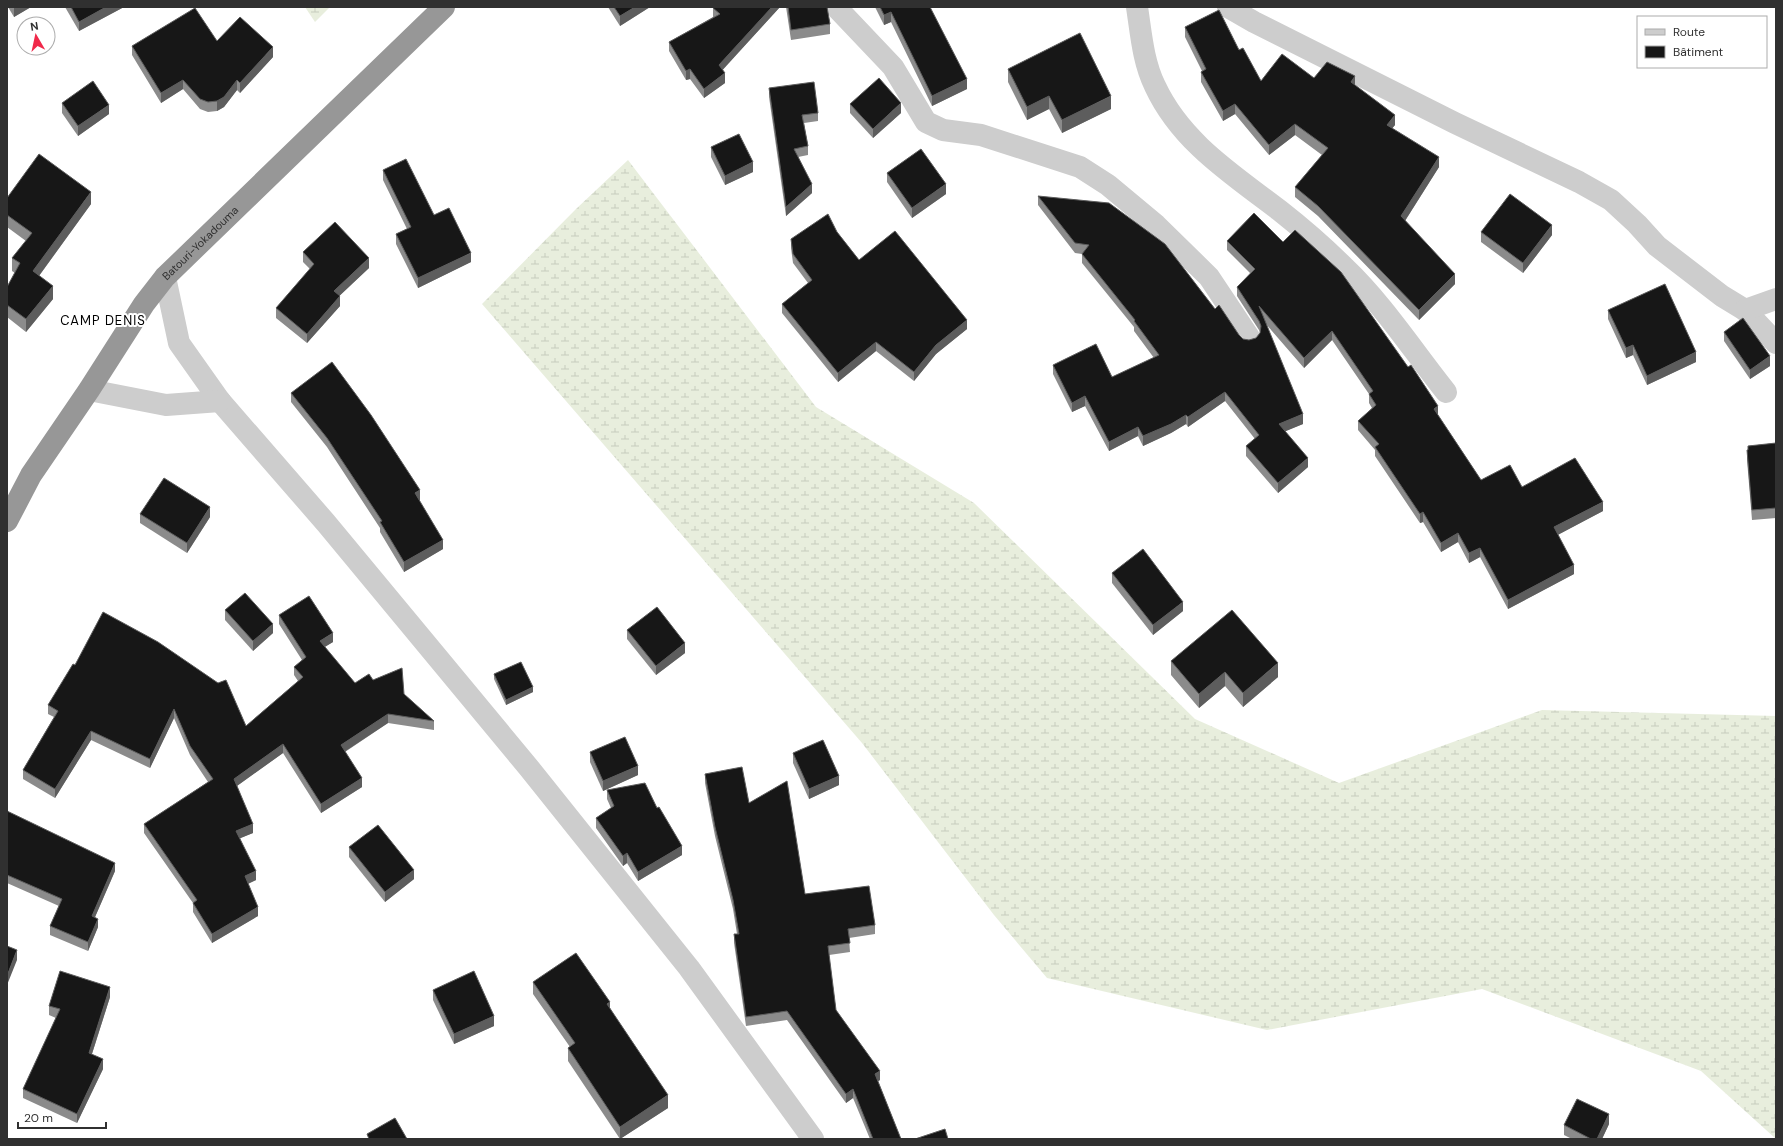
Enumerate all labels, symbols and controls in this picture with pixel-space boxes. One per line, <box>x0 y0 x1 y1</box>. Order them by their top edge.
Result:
north arrow <box>16 16 56 56</box>
legend <box>1637 16 1767 68</box>
text: N <box>29 19 39 34</box>
text: Route <box>1673 24 1705 40</box>
text: Bâtiment <box>1673 44 1724 60</box>
street label: Batouri-Yokadouma <box>159 203 241 283</box>
district label: CAMP DENIS <box>60 312 146 329</box>
scale bar <box>18 1104 106 1130</box>
text: 20 m <box>24 1110 53 1126</box>

